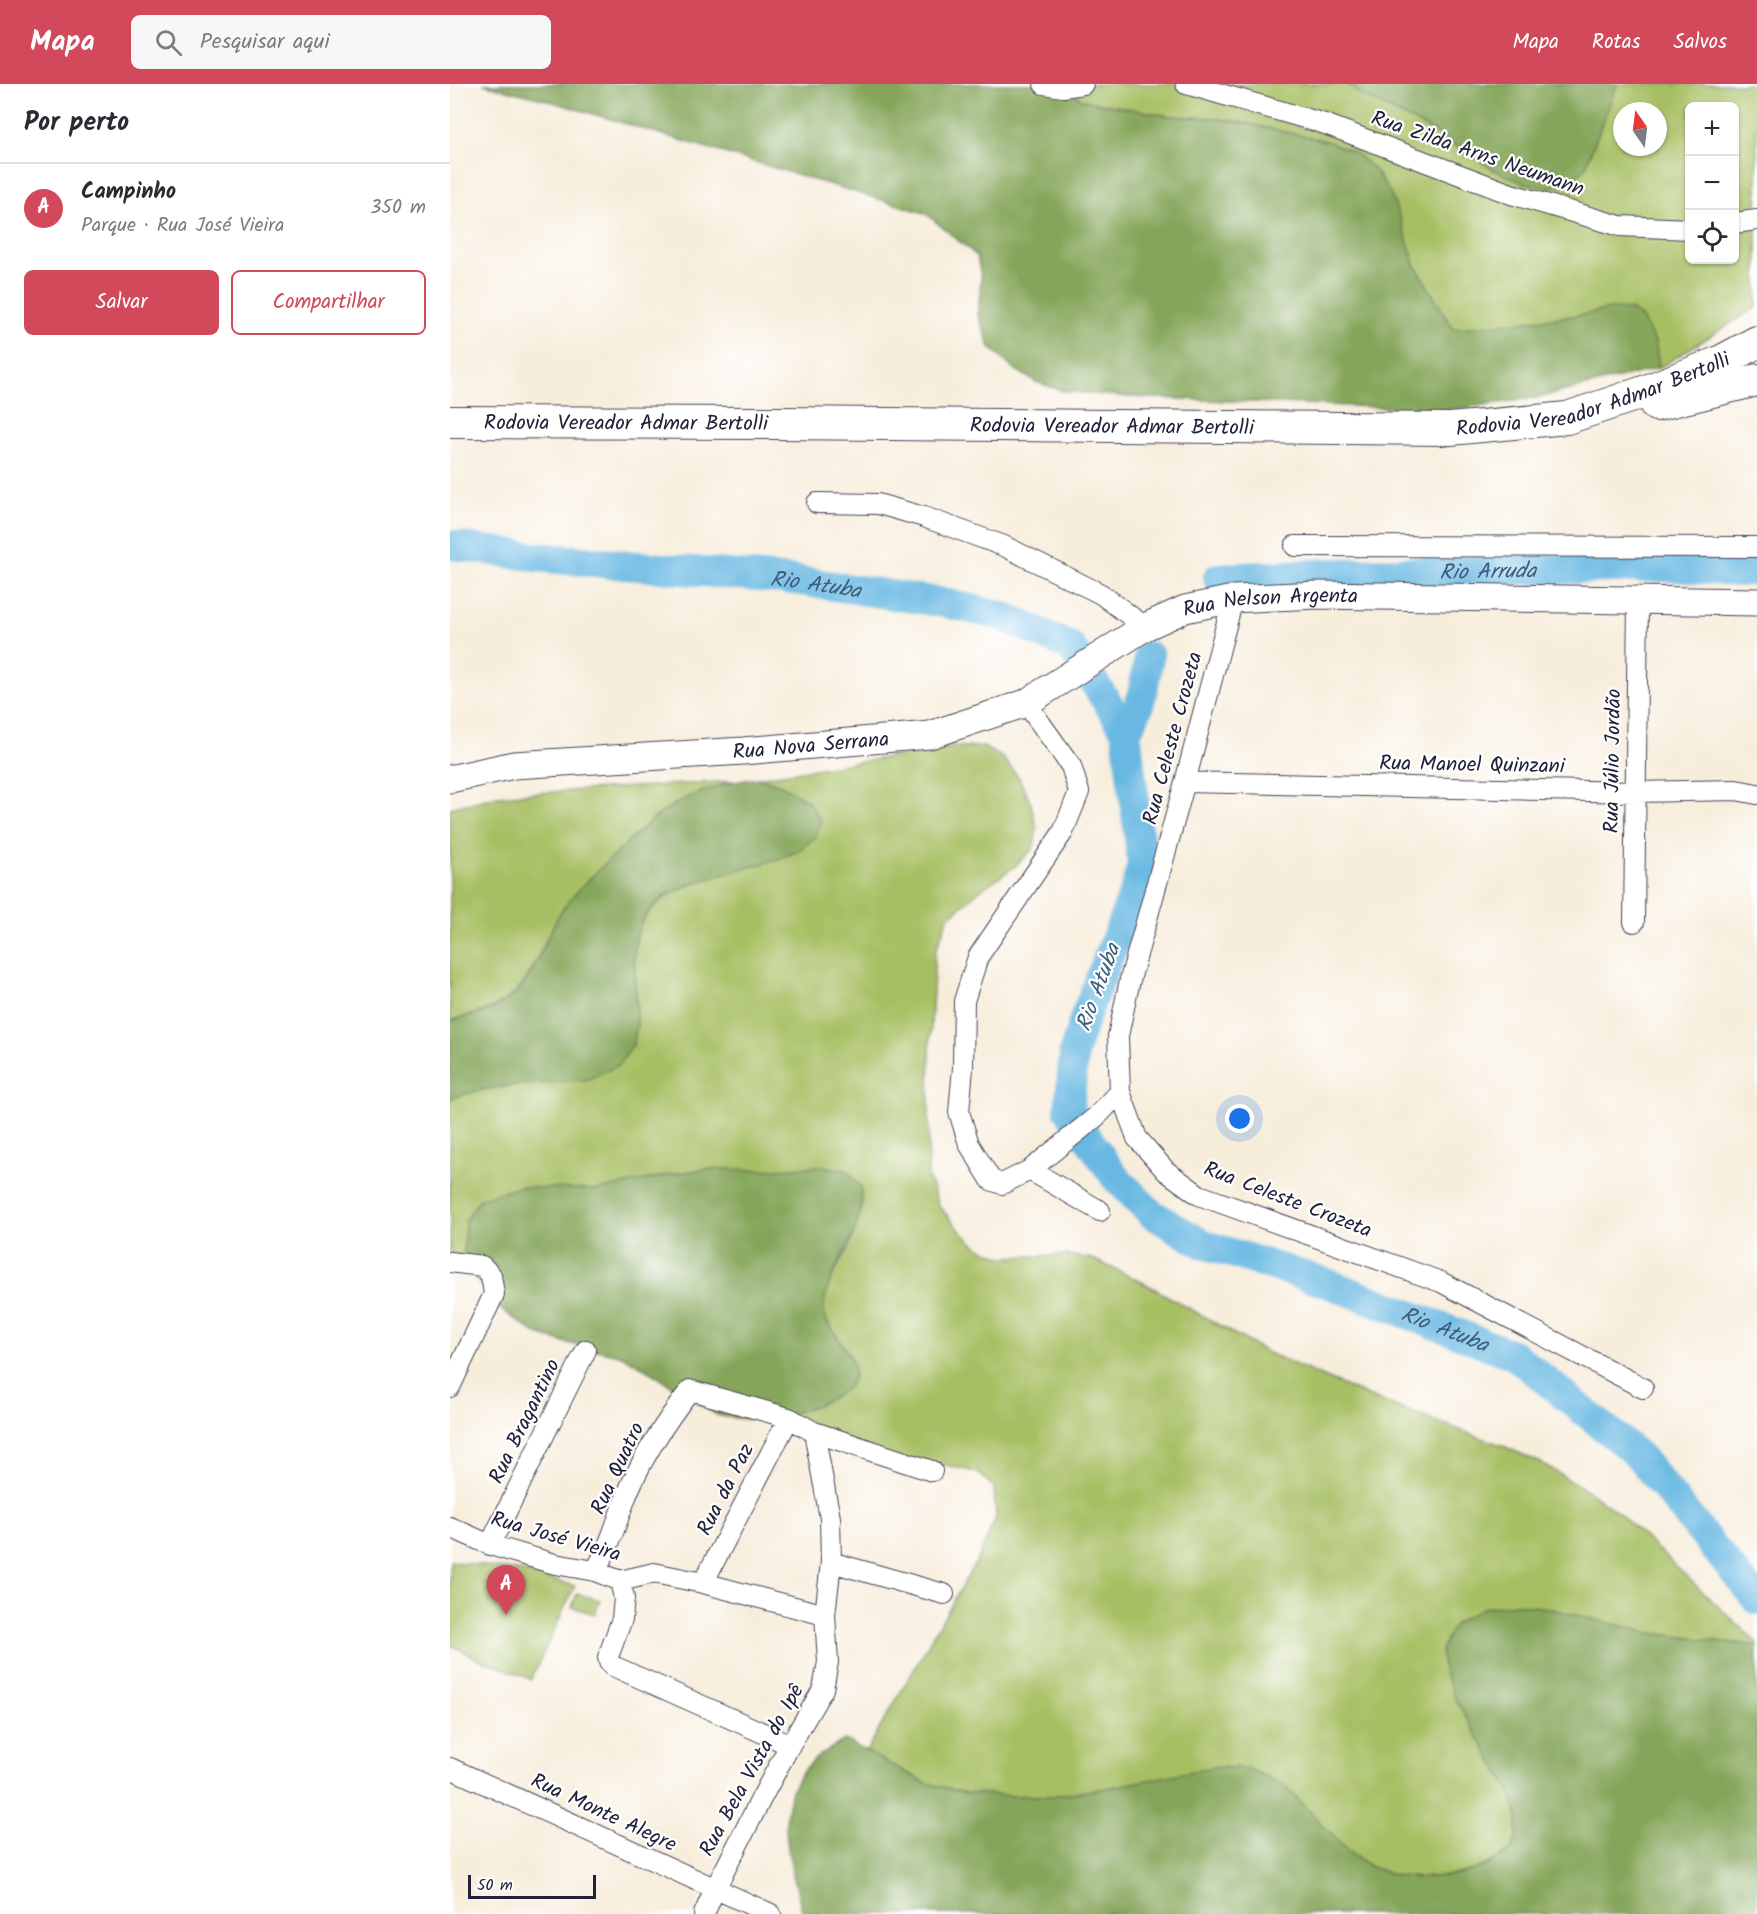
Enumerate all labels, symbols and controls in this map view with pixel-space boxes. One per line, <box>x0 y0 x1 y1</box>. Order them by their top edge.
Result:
search box <box>131 15 551 69</box>
text: Mapa <box>30 20 95 65</box>
text: Pesquisar aqui <box>200 25 330 60</box>
icon: search <box>152 26 185 59</box>
text: Mapa <box>1513 26 1559 59</box>
text: Rotas <box>1592 26 1641 59</box>
text: Salvos <box>1674 26 1727 59</box>
text: Por perto <box>24 102 129 144</box>
street label: Rua Zilda Arns Neumann <box>1366 102 1589 206</box>
north arrow <box>1613 102 1667 156</box>
map controls <box>1685 102 1739 264</box>
button: + <box>1685 102 1739 156</box>
button: − <box>1685 156 1739 210</box>
text: Campinho <box>81 175 176 210</box>
text: A <box>37 192 50 224</box>
text: 350 m <box>370 192 426 224</box>
text: Parque · Rua José Vieira <box>81 210 284 242</box>
button: locate <box>1685 210 1739 264</box>
button: Salvar <box>24 270 219 335</box>
button: Compartilhar <box>231 270 426 335</box>
street label: Rodovia Vereador Admar Bertolli <box>1454 344 1738 446</box>
street label: Rodovia Vereador Admar Bertolli <box>484 407 769 441</box>
street label: Rodovia Vereador Admar Bertolli <box>970 410 1255 445</box>
water label: Rio Arruda <box>1439 554 1538 591</box>
water label: Rio Atuba <box>769 563 865 610</box>
street label: Rua Nelson Argenta <box>1180 580 1358 627</box>
street label: Rua Celeste Crozeta <box>1134 648 1212 829</box>
street label: Rua Júlio Jordão <box>1596 688 1631 834</box>
street label: Rua Nova Serrana <box>732 724 891 770</box>
street label: Rua Manoel Quinzani <box>1379 747 1566 784</box>
water label: Rio Atuba <box>1067 937 1132 1037</box>
your location <box>1225 1104 1254 1133</box>
street label: Rua Celeste Crozeta <box>1198 1153 1376 1248</box>
water label: Rio Atuba <box>1395 1298 1495 1364</box>
street label: Rua Bragantino <box>481 1353 570 1490</box>
street label: Rua Quatro <box>583 1417 654 1520</box>
street label: Rua da Paz <box>689 1438 764 1542</box>
street label: Rua José Vieira <box>487 1503 625 1572</box>
pin: A <box>486 1566 526 1615</box>
street label: Rua Bela Vista do Ipê <box>691 1678 814 1863</box>
street label: Rua Monte Alegre <box>525 1765 682 1862</box>
scale bar <box>468 1872 596 1900</box>
text: 50 m <box>477 1873 513 1898</box>

